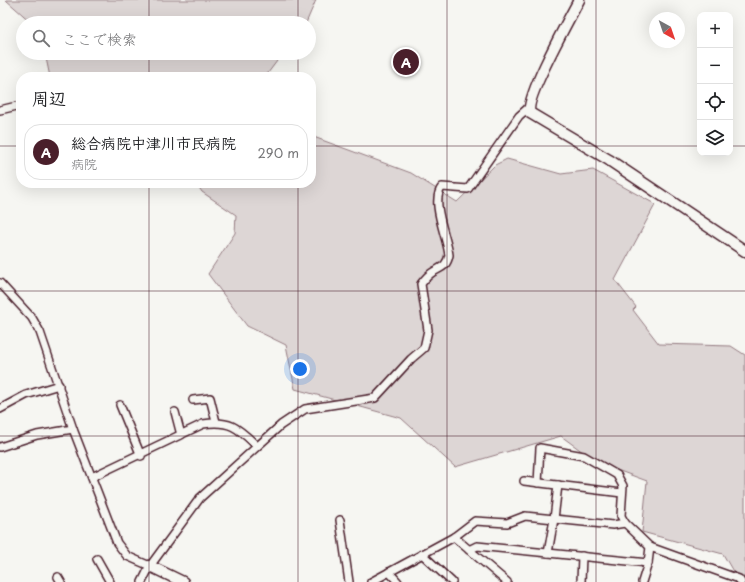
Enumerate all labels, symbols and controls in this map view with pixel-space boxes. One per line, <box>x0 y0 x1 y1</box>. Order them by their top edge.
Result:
north arrow <box>649 12 685 48</box>
map controls <box>697 12 733 156</box>
button: + <box>697 12 733 48</box>
search box <box>16 16 316 60</box>
icon: search <box>30 27 52 49</box>
text: ここで検索 <box>62 27 137 50</box>
pin: A <box>393 47 419 77</box>
button: − <box>697 48 733 84</box>
button: locate <box>697 84 733 120</box>
text: 周辺 <box>32 85 66 111</box>
button: layers <box>697 120 733 156</box>
text: 総合病院中津川市民病院 <box>71 131 236 154</box>
text: A <box>41 143 51 162</box>
text: 290 m <box>258 143 299 162</box>
text: 病院 <box>71 154 97 173</box>
your location <box>290 359 310 379</box>

